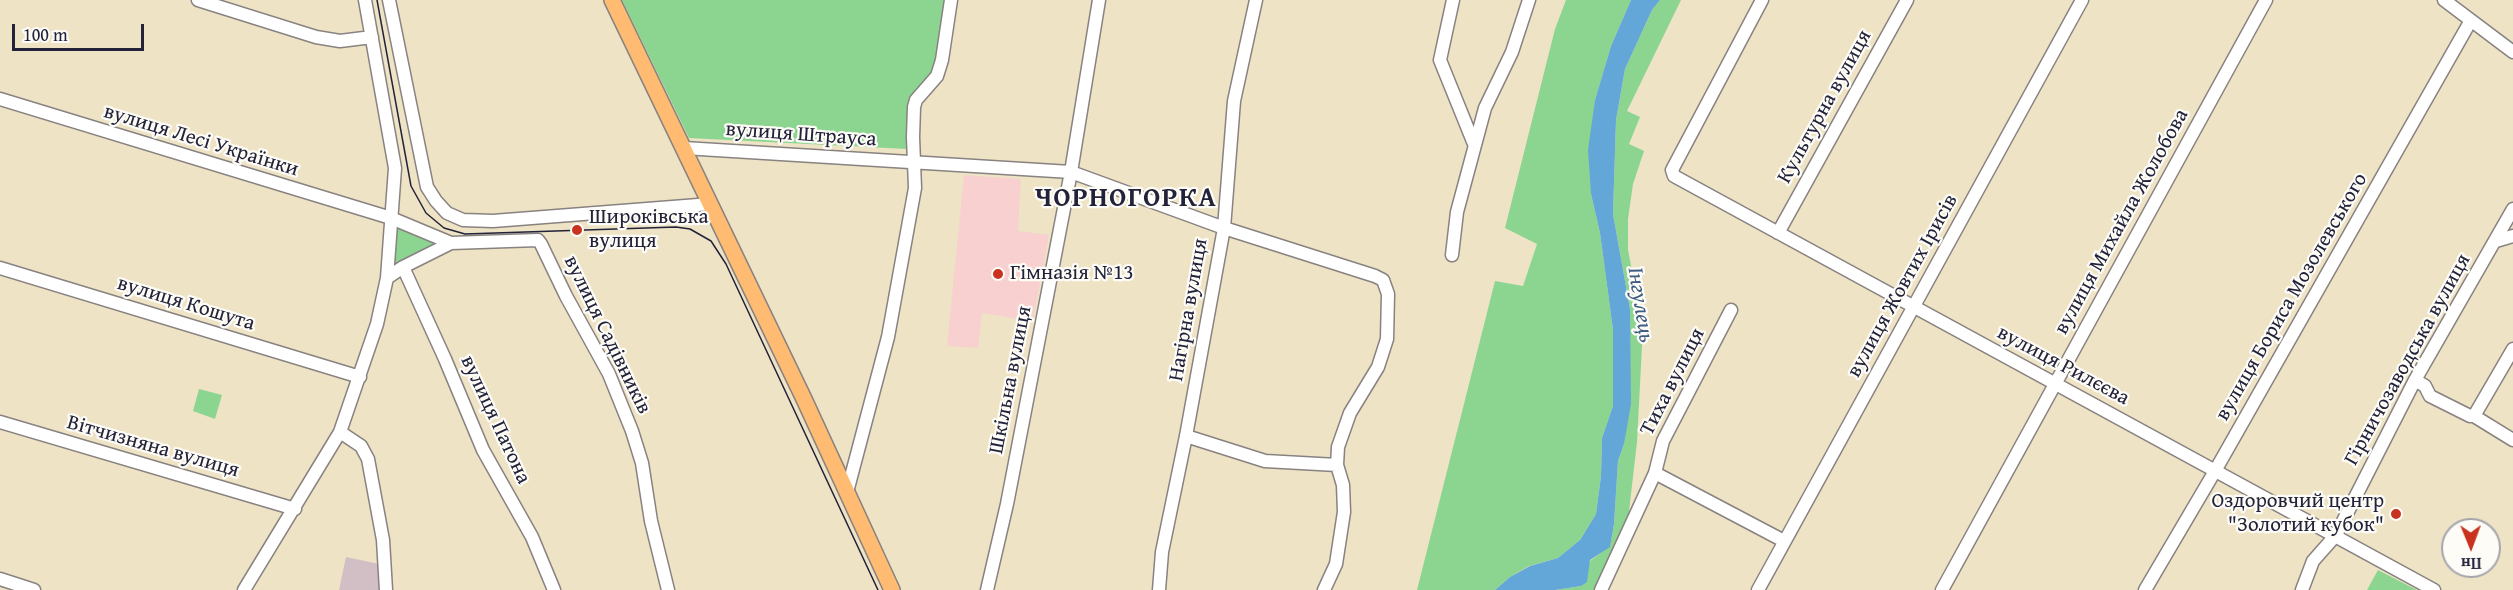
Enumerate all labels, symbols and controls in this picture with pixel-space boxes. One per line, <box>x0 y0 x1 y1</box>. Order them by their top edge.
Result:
scale bar <box>15 12 147 50</box>
text: 100 m <box>23 21 68 48</box>
street label: Культурна вулиця <box>1772 26 1878 188</box>
street label: вулиця Лесі Українки <box>101 99 301 183</box>
street label: вулиця Михайла Жолобова <box>2049 105 2195 339</box>
street label: вулиця Штрауса <box>725 117 877 153</box>
street label: вулиця Бориса Мозолевського <box>2211 169 2373 425</box>
district label: ЧОРНОГОРКА <box>1035 183 1217 215</box>
street label: вулиця Жовтих Ірисів <box>1842 190 1964 382</box>
place label: Широківська вулиця <box>589 205 708 255</box>
marker: Широківська вулиця <box>570 223 584 237</box>
street label: Нагірна вулиця <box>1164 237 1214 383</box>
street label: Гірничозаводська вулиця <box>2339 250 2477 470</box>
street label: вулиця Садівників <box>558 252 656 418</box>
place label: Гімназія №13 <box>1010 261 1134 287</box>
water label: Інгулець <box>1621 265 1659 345</box>
marker: Гімназія №13 <box>991 267 1005 281</box>
street label: вулиця Кошута <box>114 271 258 337</box>
street label: Шкільна вулиця <box>984 304 1038 456</box>
street label: вулиця Рилєєва <box>1993 321 2133 411</box>
street label: Тиха вулиця <box>1635 324 1711 440</box>
street label: вулиця Патона <box>454 352 536 488</box>
street label: Вітчизняна вулиця <box>64 410 242 484</box>
place label: Оздоровчий центр "Золотий кубок" <box>2211 489 2384 539</box>
marker: Оздоровчий центр "Золотий кубок" <box>2389 507 2403 521</box>
north arrow <box>2441 518 2501 578</box>
text: Пн <box>2461 552 2482 576</box>

